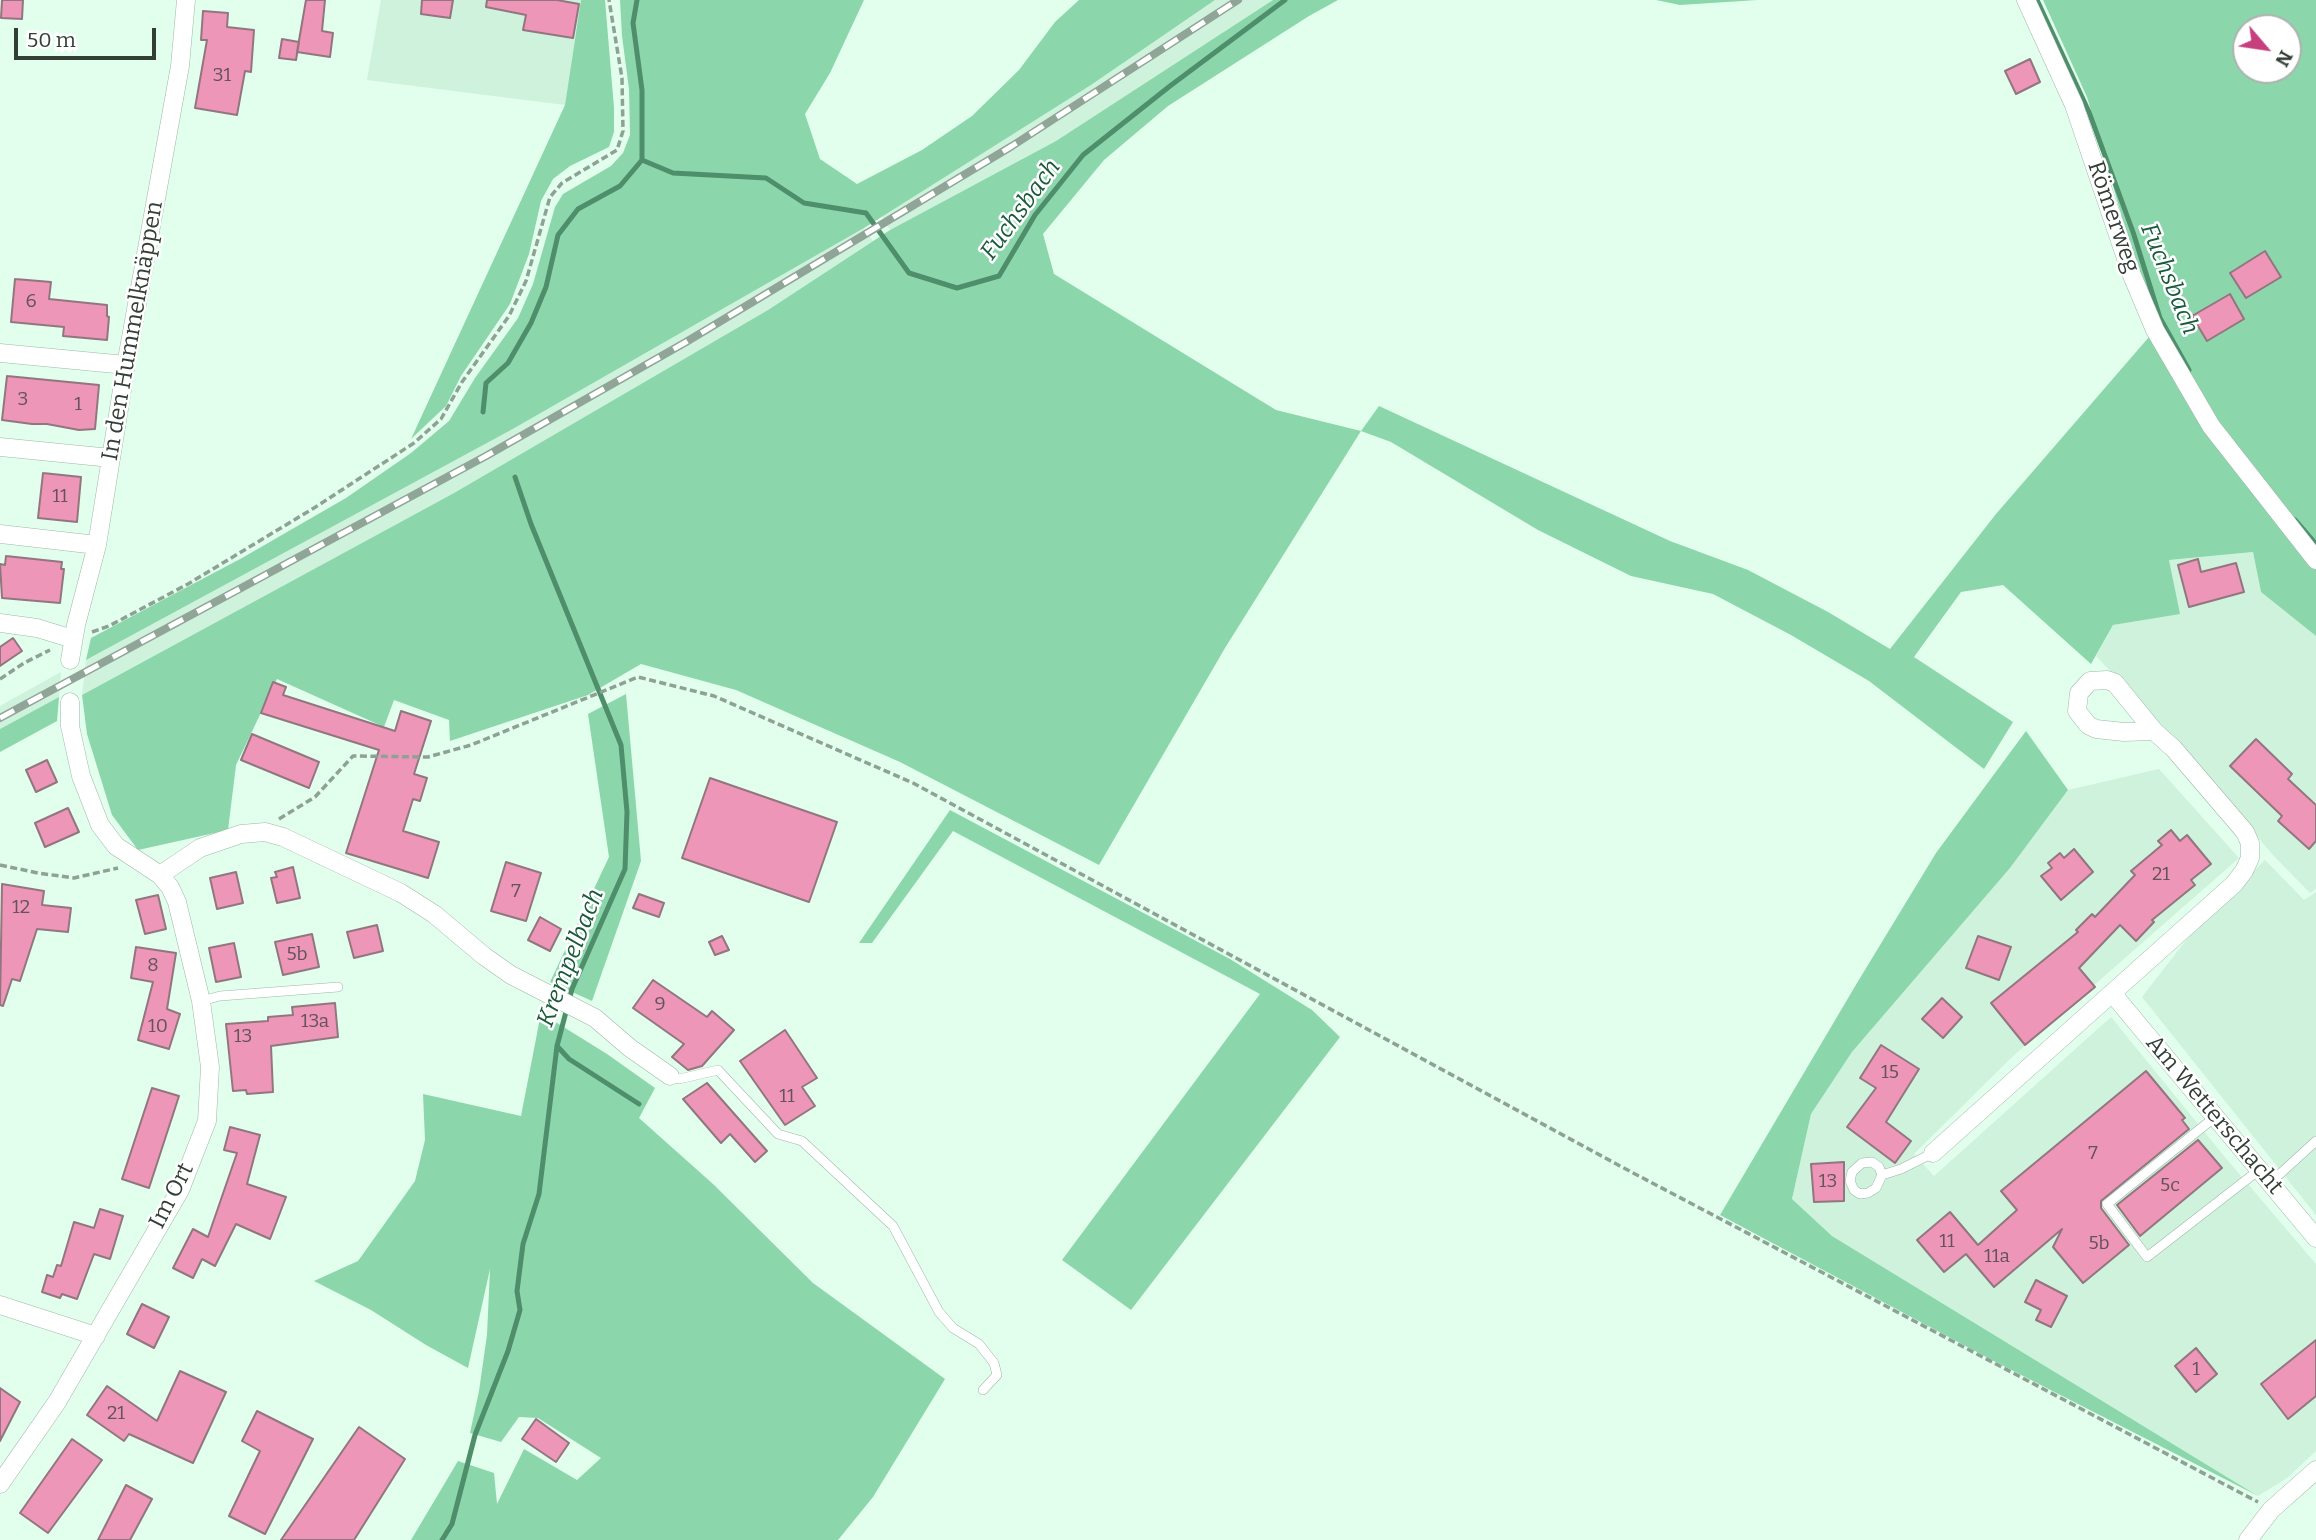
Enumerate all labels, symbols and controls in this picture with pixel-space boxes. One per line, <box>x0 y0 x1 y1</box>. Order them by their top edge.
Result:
scale bar <box>18 14 159 58</box>
north arrow <box>2232 14 2302 84</box>
text: 50 m <box>27 27 76 53</box>
text: N <box>2270 46 2298 70</box>
house number: 31 <box>213 65 231 87</box>
water label: Fuchsbach <box>975 154 1067 266</box>
street label: Römerweg <box>2081 158 2145 276</box>
street label: In den Hummelknäppen <box>97 199 169 463</box>
water label: Fuchsbach <box>2134 219 2204 339</box>
house number: 6 <box>25 291 37 313</box>
house number: 3 <box>18 389 28 411</box>
house number: 1 <box>74 394 82 416</box>
house number: 11 <box>52 486 68 508</box>
house number: 21 <box>2152 864 2170 886</box>
house number: 7 <box>511 881 521 903</box>
water label: Krempelbach <box>532 885 610 1031</box>
house number: 12 <box>12 897 30 919</box>
house number: 5b <box>286 944 308 966</box>
house number: 8 <box>147 955 159 977</box>
house number: 9 <box>654 994 666 1016</box>
house number: 13a <box>301 1011 329 1033</box>
house number: 10 <box>148 1016 168 1038</box>
house number: 13 <box>234 1026 252 1048</box>
street label: Am Wetterschacht <box>2140 1030 2288 1200</box>
house number: 15 <box>1881 1062 1899 1084</box>
house number: 11 <box>779 1086 795 1108</box>
house number: 7 <box>2088 1143 2098 1165</box>
street label: Im Ort <box>144 1159 200 1233</box>
house number: 13 <box>1819 1171 1837 1193</box>
house number: 5c <box>2160 1175 2180 1197</box>
house number: 11 <box>1939 1231 1955 1253</box>
house number: 5b <box>2088 1233 2110 1255</box>
house number: 11a <box>1984 1246 2010 1268</box>
house number: 1 <box>2192 1359 2200 1381</box>
house number: 21 <box>107 1403 125 1425</box>

